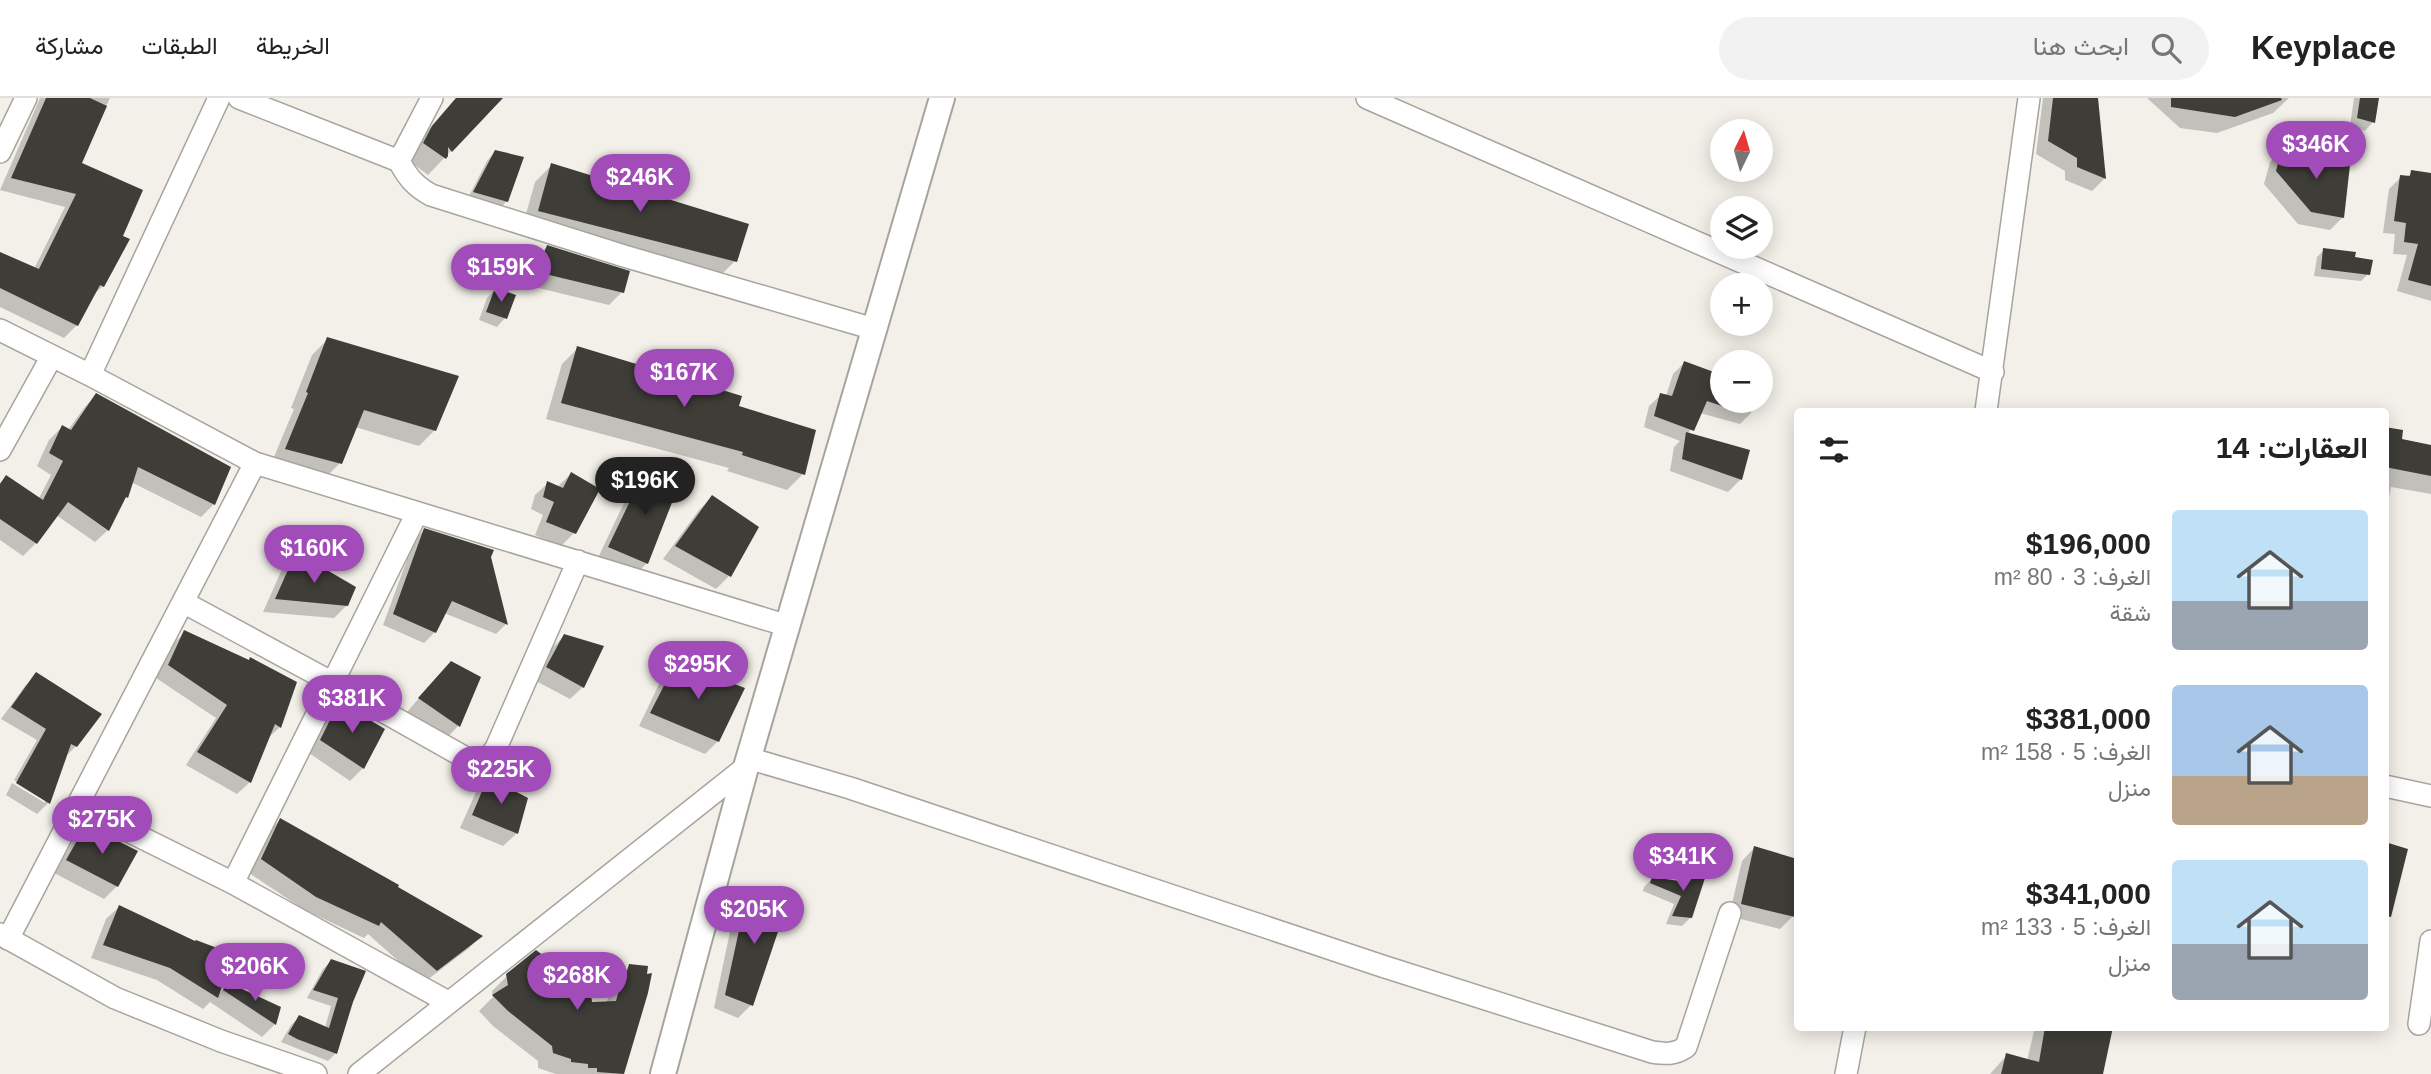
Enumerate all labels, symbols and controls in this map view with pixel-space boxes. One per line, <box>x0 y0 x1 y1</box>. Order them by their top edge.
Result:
search box <box>1719 17 2209 80</box>
icon: search <box>2147 29 2185 67</box>
text: Keyplace <box>2251 29 2396 66</box>
text: ابحث هنا <box>2033 31 2129 61</box>
text: مشاركة <box>35 32 103 59</box>
text: الطبقات <box>141 32 218 59</box>
text: الخريطة <box>256 32 330 59</box>
north arrow <box>1710 119 1773 182</box>
map controls <box>1710 119 1773 413</box>
pin: $346K <box>2267 122 2365 181</box>
text: $346K <box>2282 131 2350 157</box>
pin: $246K <box>591 155 689 214</box>
text: $246K <box>606 164 674 190</box>
button: layers <box>1710 196 1773 259</box>
pin: $159K <box>452 244 550 304</box>
text: $159K <box>467 254 535 280</box>
button: + <box>1710 273 1773 336</box>
pin: $167K <box>635 350 733 409</box>
button: − <box>1710 350 1773 413</box>
text: $167K <box>650 359 718 385</box>
icon: filters <box>1815 431 1853 469</box>
text: العقارات: 14 <box>2216 431 2368 464</box>
pin: $196K <box>596 458 694 517</box>
text: $196K <box>611 467 679 493</box>
pin: $160K <box>265 526 363 585</box>
text: $196,000 <box>2026 527 2151 560</box>
text: $160K <box>280 535 348 561</box>
icon: home <box>2228 538 2312 622</box>
text: الغرف: 3 · 80 m² <box>1994 564 2151 590</box>
text: شقة <box>2109 600 2151 626</box>
pin: $295K <box>649 642 747 701</box>
text: $295K <box>664 651 732 677</box>
pin: $381K <box>303 676 401 735</box>
text: $381K <box>318 685 386 711</box>
text: $381,000 <box>2026 702 2151 735</box>
icon: home <box>2228 713 2312 797</box>
text: الغرف: 5 · 158 m² <box>1981 739 2151 765</box>
pin: $225K <box>452 746 550 806</box>
text: $225K <box>467 756 535 782</box>
text: منزل <box>2108 775 2151 801</box>
pin: $275K <box>53 796 151 856</box>
text: $275K <box>68 806 136 832</box>
pin: $341K <box>1634 834 1732 893</box>
text: $341K <box>1649 843 1717 869</box>
text: $341,000 <box>2026 877 2151 910</box>
pin: $205K <box>705 886 803 946</box>
icon: home <box>2228 888 2312 972</box>
text: $205K <box>720 896 788 922</box>
text: الغرف: 5 · 133 m² <box>1981 914 2151 940</box>
pin: $206K <box>206 944 304 1003</box>
text: منزل <box>2108 950 2151 976</box>
text: $206K <box>221 953 289 979</box>
pin: $268K <box>528 953 626 1012</box>
text: $268K <box>543 962 611 988</box>

